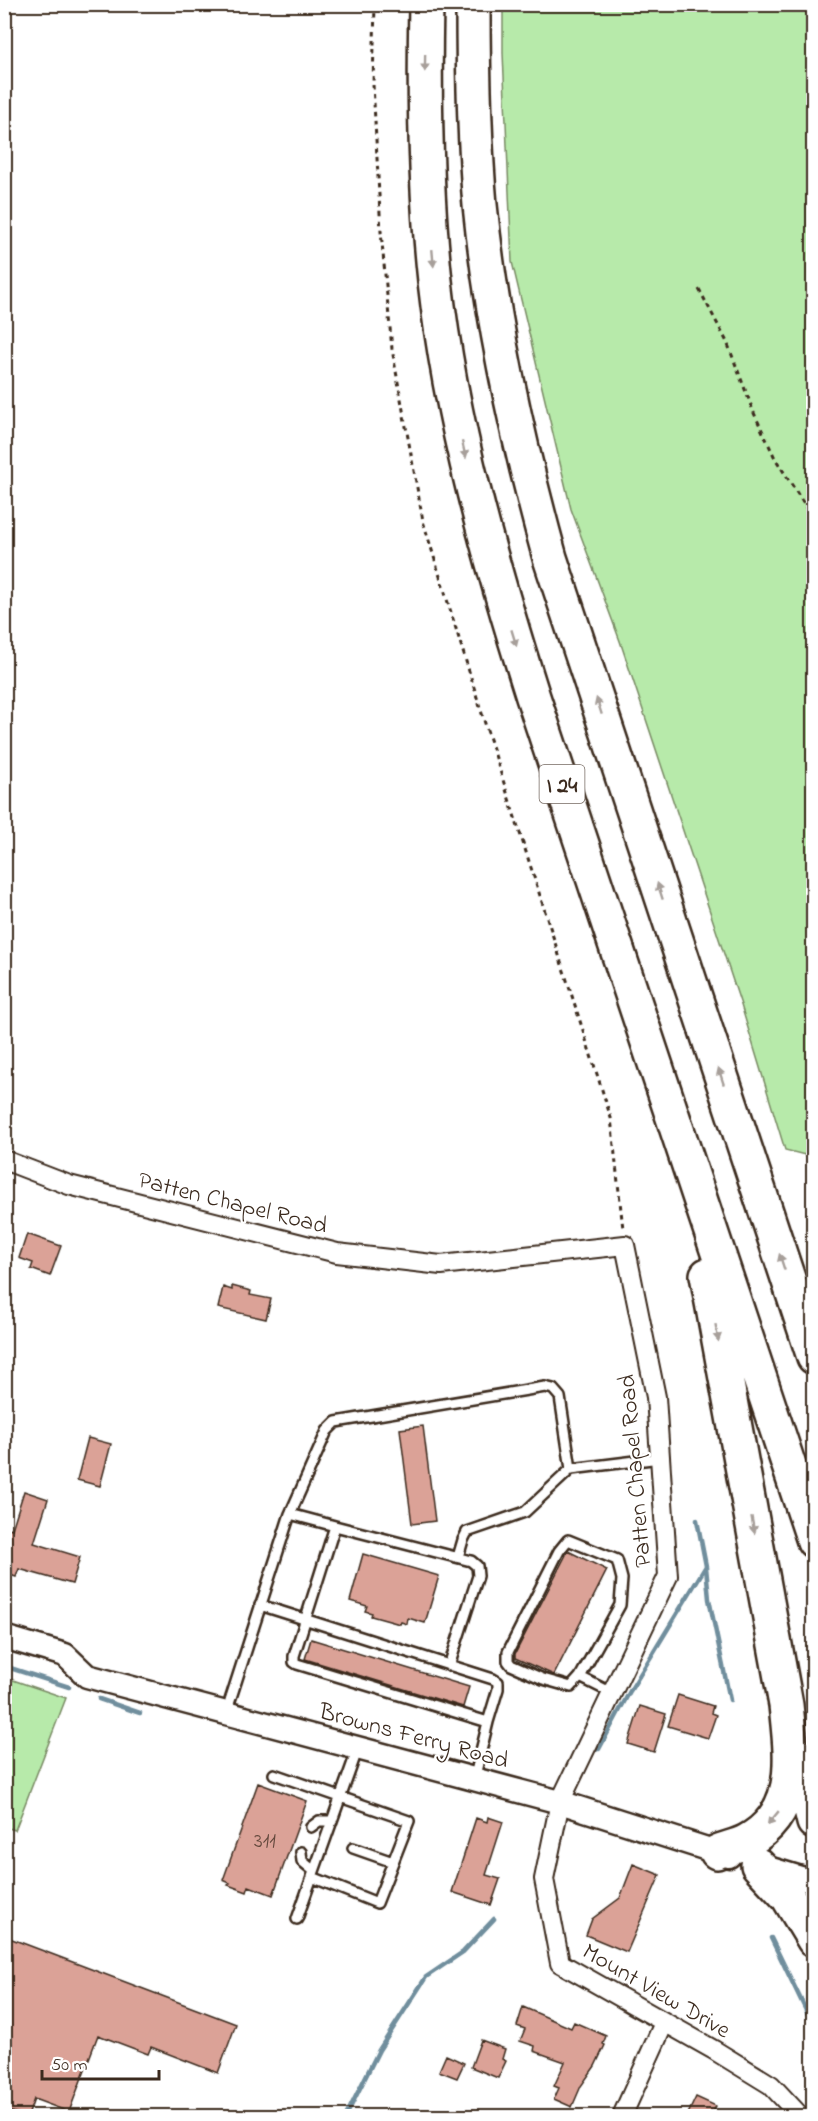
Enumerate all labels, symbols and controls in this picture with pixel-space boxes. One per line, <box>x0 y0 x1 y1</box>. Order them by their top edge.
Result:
one-way arrow <box>420 53 430 72</box>
one-way arrow <box>428 248 438 267</box>
one-way arrow <box>460 441 469 460</box>
one-way arrow <box>510 629 520 647</box>
one-way arrow <box>593 697 603 715</box>
road number: I 24 <box>540 765 584 803</box>
one-way arrow <box>655 882 664 900</box>
one-way arrow <box>716 1067 725 1085</box>
street label: Patten Chapel Road <box>134 1164 331 1245</box>
one-way arrow <box>776 1253 786 1271</box>
one-way arrow <box>713 1324 722 1343</box>
street label: Patten Chapel Road <box>611 1372 662 1569</box>
one-way arrow <box>749 1516 758 1535</box>
street label: Browns Ferry Road <box>314 1695 512 1781</box>
one-way arrow <box>767 1810 780 1826</box>
house number: 311 <box>254 1827 276 1857</box>
street label: Mount View Drive <box>575 1936 737 2049</box>
scale bar <box>42 2043 159 2081</box>
text: 50 m <box>51 2053 88 2079</box>

